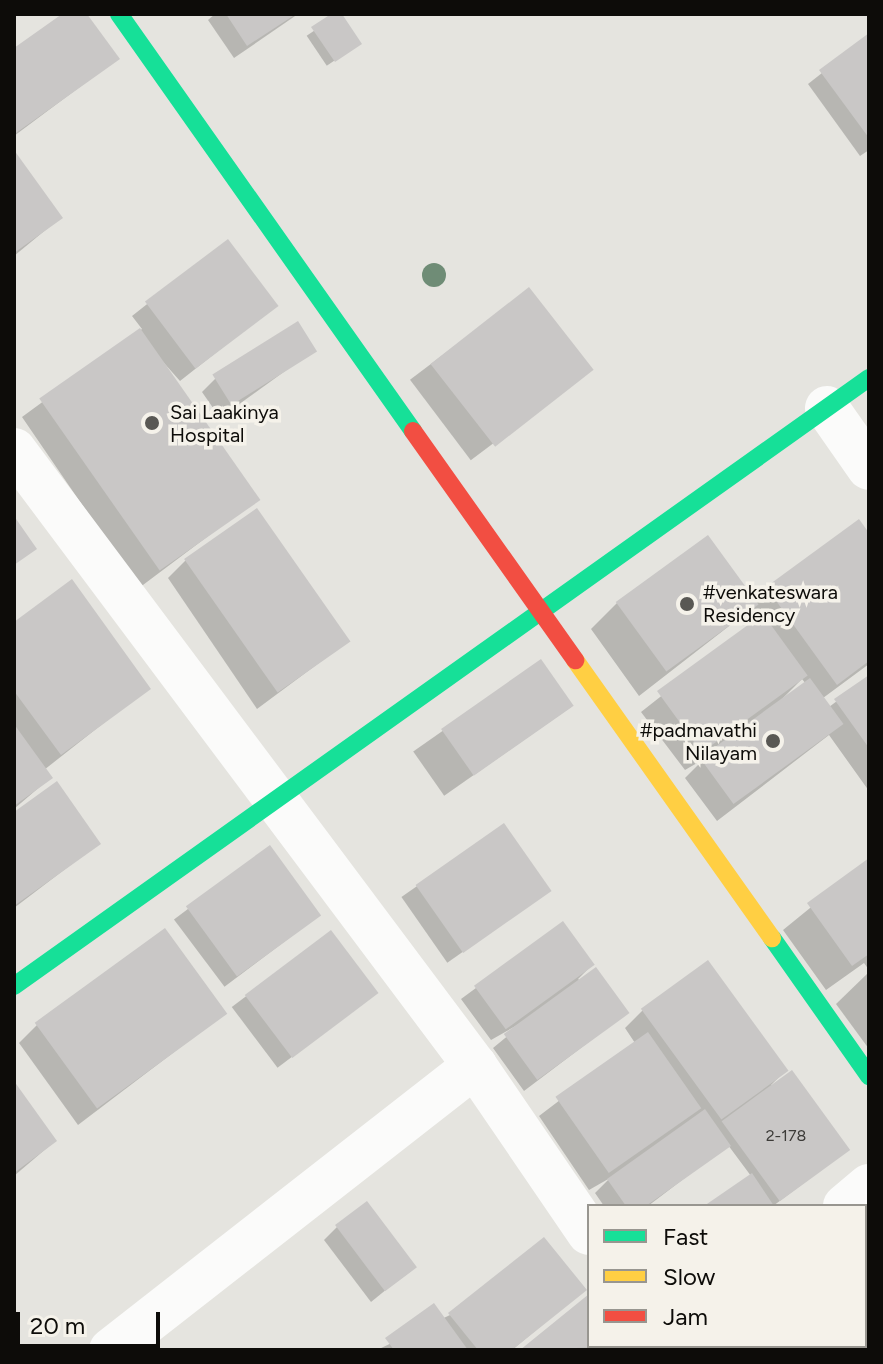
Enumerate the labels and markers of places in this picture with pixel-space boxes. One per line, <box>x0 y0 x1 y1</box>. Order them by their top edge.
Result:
place label: Sai Laakinya Hospital <box>170 400 279 447</box>
marker: Sai Laakinya Hospital <box>141 412 163 434</box>
place label: #venkateswara Residency <box>703 580 838 627</box>
marker: #venkateswara Residency <box>678 595 696 613</box>
place label: #padmavathi Nilayam <box>640 718 757 765</box>
marker: #padmavathi Nilayam <box>764 732 782 750</box>

